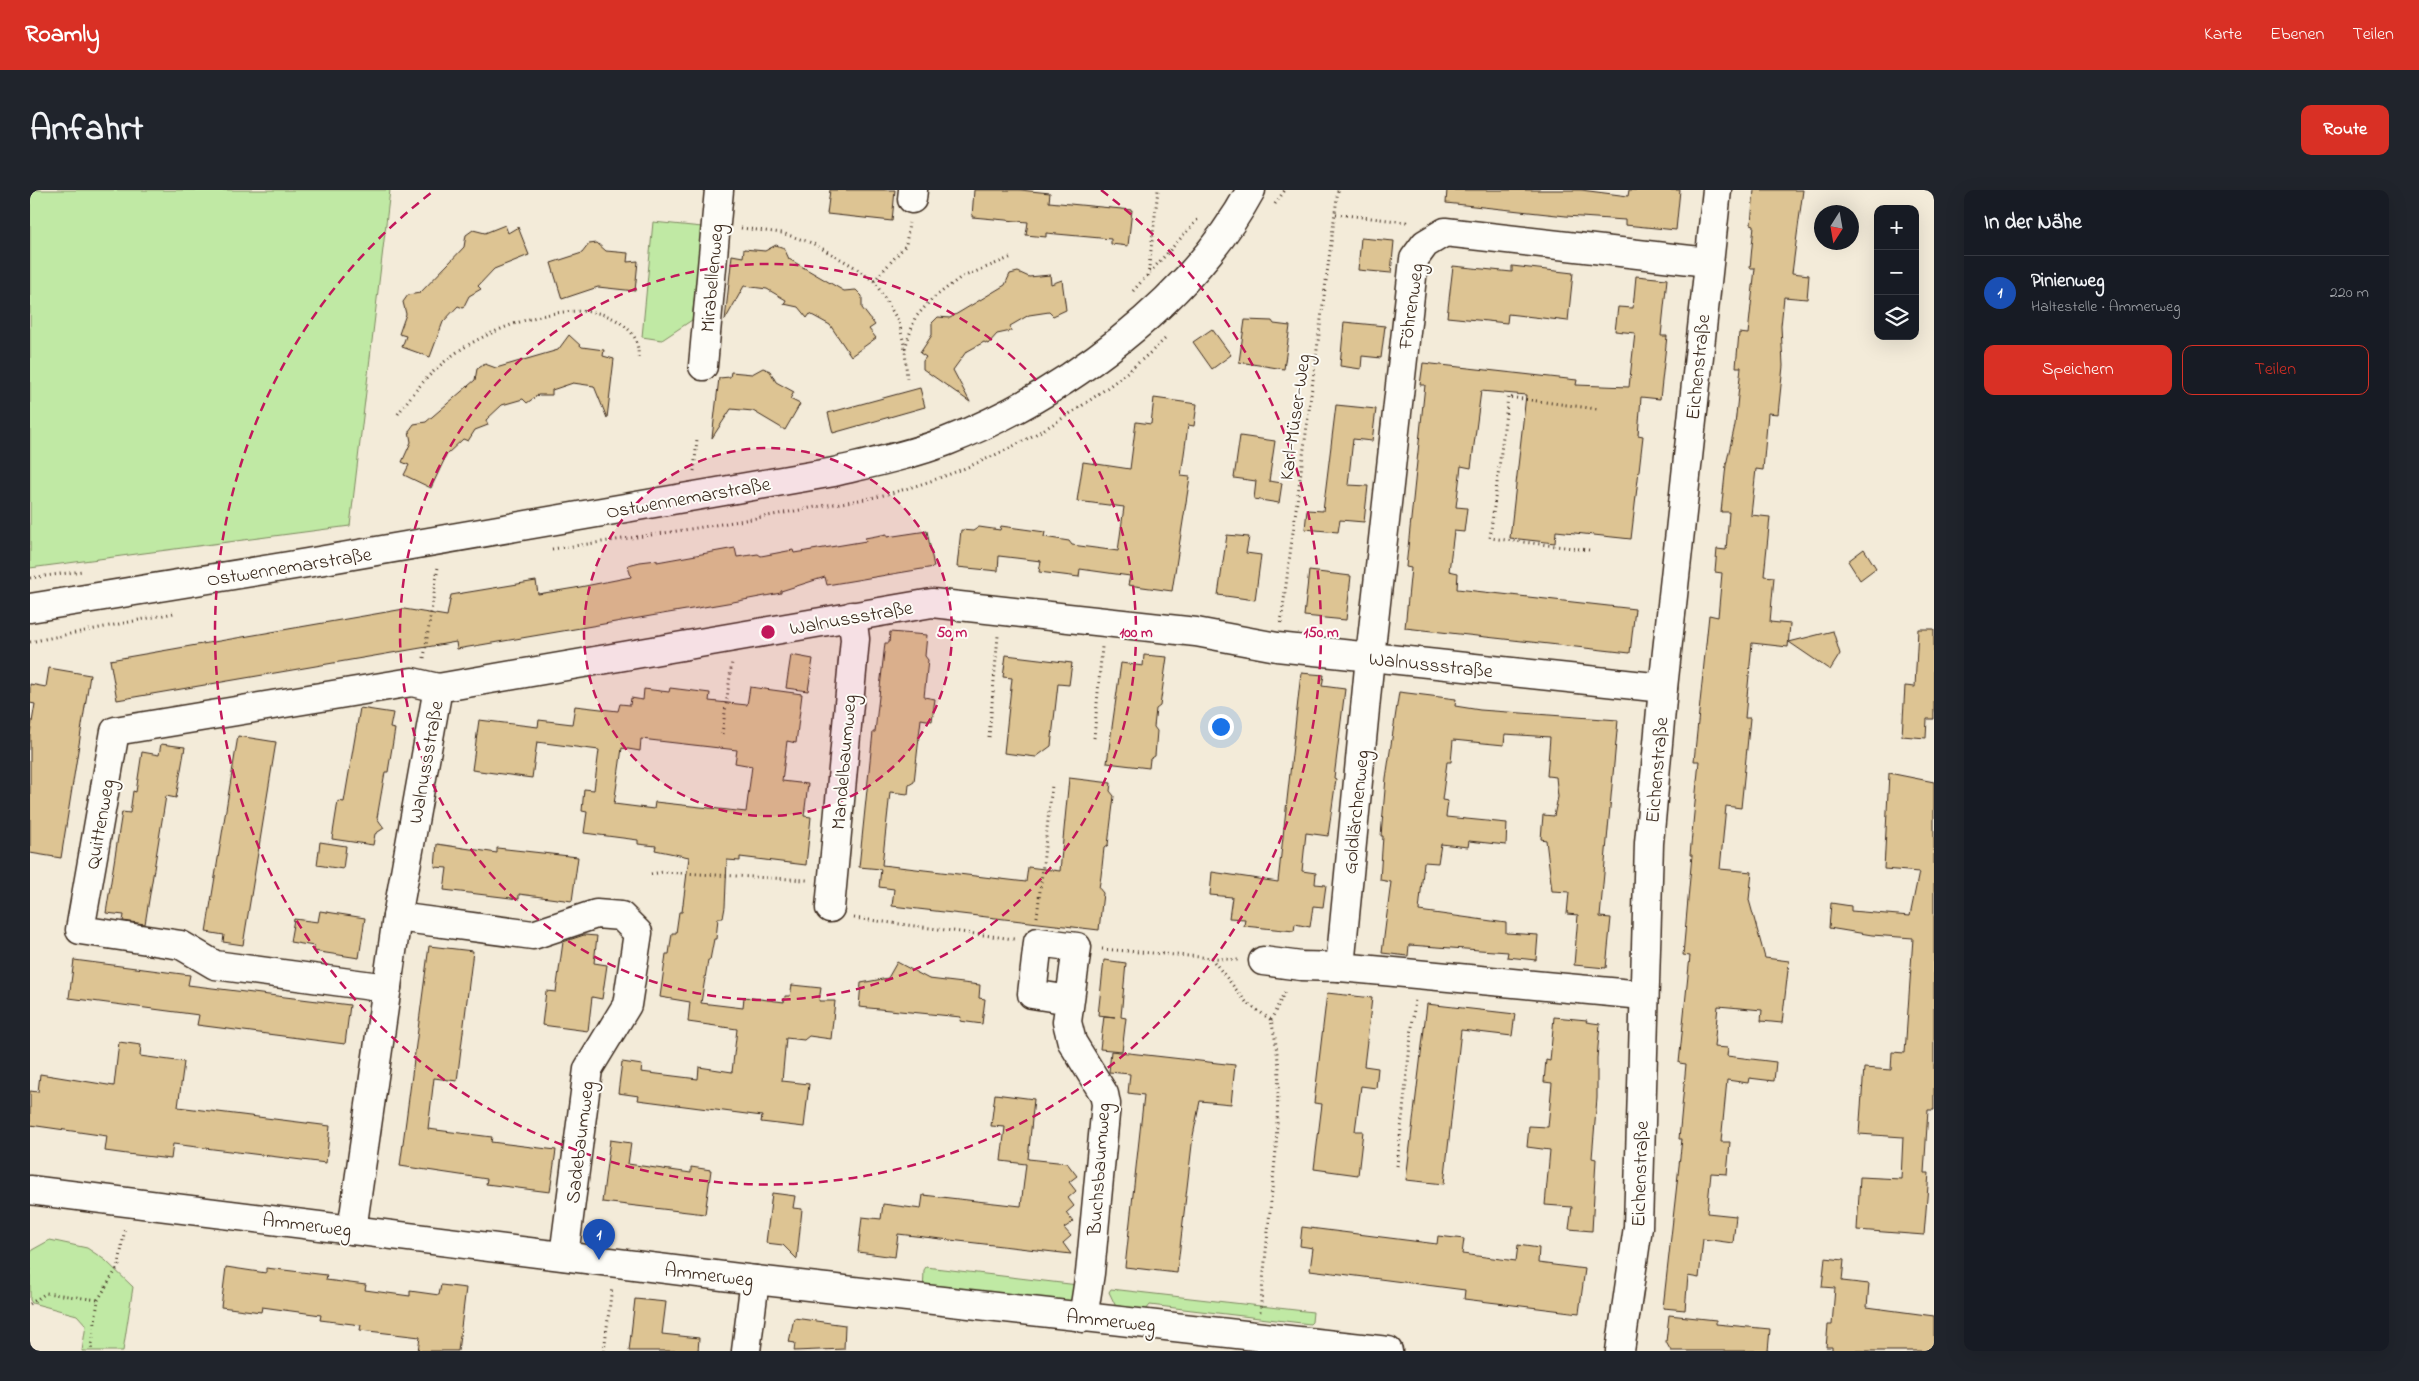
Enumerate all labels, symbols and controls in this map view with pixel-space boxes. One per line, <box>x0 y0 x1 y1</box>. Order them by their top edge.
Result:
text: Roamly <box>25 18 100 53</box>
text: Karte <box>2204 22 2242 48</box>
text: Ebenen <box>2270 22 2324 48</box>
text: Teilen <box>2352 22 2394 48</box>
text: Anfahrt <box>30 105 143 156</box>
button: Route <box>2301 105 2389 155</box>
north arrow <box>1814 205 1859 250</box>
map controls <box>1874 205 1919 340</box>
button: + <box>1874 205 1919 250</box>
text: In der Nähe <box>1984 208 2082 238</box>
street label: Mirabellenweg <box>694 223 734 334</box>
button: − <box>1874 250 1919 295</box>
street label: Föhrenweg <box>1392 261 1434 352</box>
text: Pinienweg <box>2031 268 2104 295</box>
text: 1 <box>1997 281 2003 305</box>
text: 220 m <box>2330 281 2369 305</box>
button: layers <box>1874 295 1919 340</box>
text: Haltestelle · Ammerweg <box>2031 295 2181 319</box>
street label: Eichenstraße <box>1680 313 1719 422</box>
button: Speichern <box>1984 345 2172 395</box>
button: Teilen <box>2182 345 2369 395</box>
street label: Karl-Müser-Weg <box>1273 352 1321 483</box>
street label: Ostwennemarstraße <box>604 471 773 528</box>
street label: Ostwennemarstraße <box>205 541 374 596</box>
street label: Walnussstraße <box>788 594 915 645</box>
text: 50 m <box>937 622 968 644</box>
text: 100 m <box>1119 622 1153 644</box>
text: 150 m <box>1303 622 1339 644</box>
centre of rings <box>759 623 777 641</box>
street label: Walnussstraße <box>1367 646 1494 687</box>
street label: Mandelbaumweg <box>825 693 867 831</box>
street label: Walnussstraße <box>402 699 453 826</box>
your location <box>1208 714 1234 740</box>
street label: Eichenstraße <box>1639 716 1678 824</box>
street label: Goldlärchenweg <box>1337 749 1379 876</box>
street label: Quittenweg <box>79 777 125 872</box>
street label: Sadebaumweg <box>560 1079 604 1205</box>
street label: Buchsbaumweg <box>1081 1102 1121 1237</box>
street label: Eichenstraße <box>1625 1120 1658 1228</box>
street label: Ammerweg <box>260 1207 353 1247</box>
pin: 1 <box>583 1219 615 1260</box>
street label: Ammerweg <box>662 1257 755 1297</box>
street label: Ammerweg <box>1065 1303 1157 1343</box>

